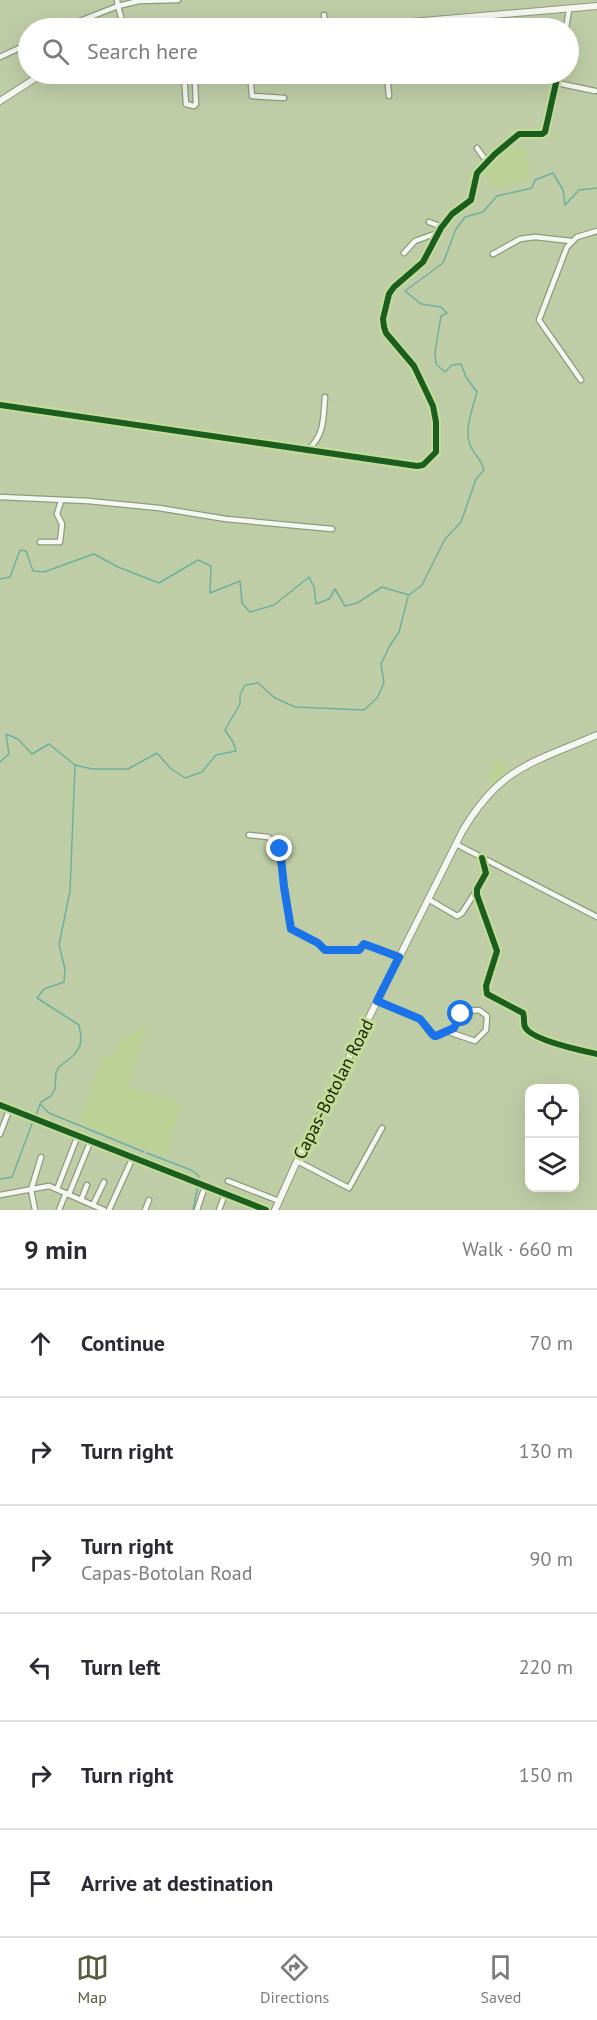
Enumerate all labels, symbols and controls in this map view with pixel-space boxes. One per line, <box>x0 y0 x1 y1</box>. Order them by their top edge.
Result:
search box <box>18 18 579 84</box>
icon: search <box>39 35 72 68</box>
text: Search here <box>87 37 198 65</box>
route end <box>266 835 292 861</box>
route start <box>447 1000 473 1026</box>
street label: Capas-Botolan Road <box>288 1015 378 1163</box>
map controls <box>525 1084 579 1192</box>
button: locate <box>525 1084 579 1138</box>
button: layers <box>525 1138 579 1192</box>
text: 9 min <box>24 1233 87 1266</box>
text: Walk · 660 m <box>462 1236 573 1262</box>
icon: ahead <box>24 1327 57 1360</box>
text: Continue <box>81 1329 165 1357</box>
text: 70 m <box>530 1330 573 1356</box>
icon: right <box>24 1435 57 1468</box>
text: Turn right <box>81 1437 173 1465</box>
text: 130 m <box>519 1438 573 1464</box>
text: Turn right <box>81 1532 173 1560</box>
icon: right <box>24 1543 57 1576</box>
text: 90 m <box>530 1546 573 1572</box>
text: Capas-Botolan Road <box>81 1560 252 1586</box>
icon: left <box>24 1651 57 1684</box>
text: Turn left <box>81 1653 161 1681</box>
text: 220 m <box>519 1654 573 1680</box>
icon: right <box>24 1759 57 1792</box>
text: Turn right <box>81 1761 173 1789</box>
text: 150 m <box>519 1762 573 1788</box>
icon: arrive <box>24 1867 57 1900</box>
text: Arrive at destination <box>81 1869 273 1897</box>
tab: Map <box>76 1951 109 2007</box>
tab: Directions <box>260 1951 329 2007</box>
tab: Saved <box>481 1951 521 2007</box>

